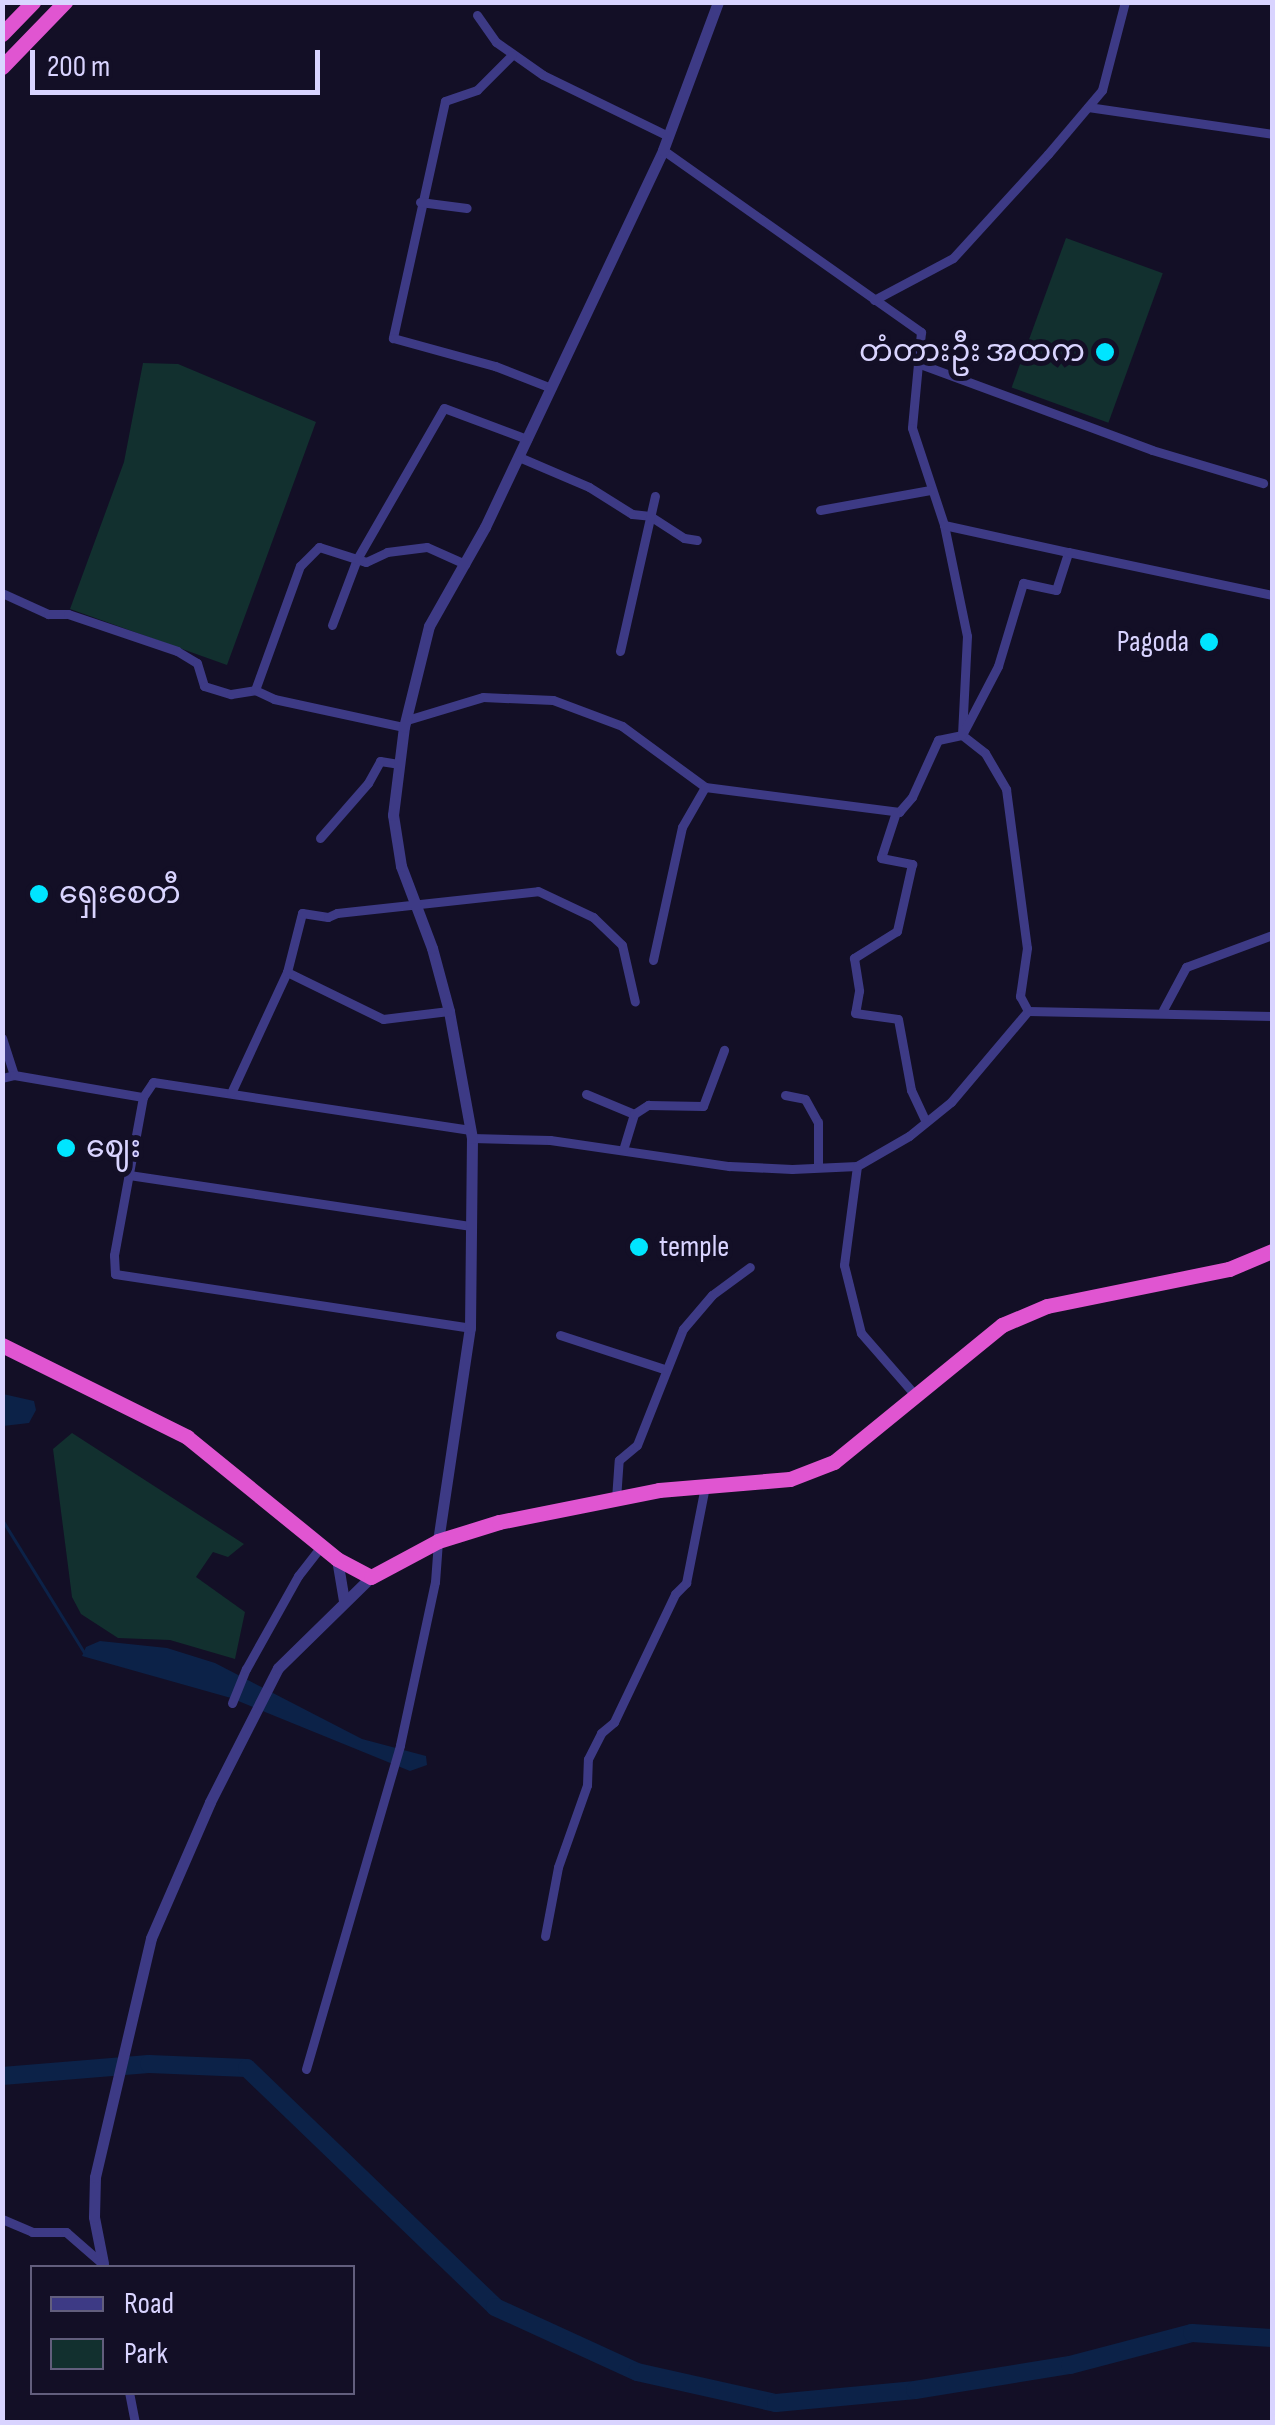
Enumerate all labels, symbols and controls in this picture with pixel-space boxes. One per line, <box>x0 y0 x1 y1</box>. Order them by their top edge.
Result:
scale bar <box>35 30 325 92</box>
text: 200 m <box>47 49 110 85</box>
place label: တံတားဦး အထက <box>859 334 1085 370</box>
marker: တံတားဦး အထက <box>1094 341 1116 363</box>
place label: Pagoda <box>1117 624 1189 660</box>
marker: Pagoda <box>1198 631 1220 653</box>
place label: ရှေးစေတီ <box>59 876 181 912</box>
marker: ရှေးစေတီ <box>28 883 50 905</box>
place label: ဈေး <box>86 1130 141 1166</box>
marker: ဈေး <box>55 1137 77 1159</box>
place label: temple <box>659 1229 729 1265</box>
marker: temple <box>628 1236 650 1258</box>
legend <box>30 2265 355 2395</box>
text: Road <box>124 2286 174 2322</box>
text: Park <box>124 2336 168 2372</box>

